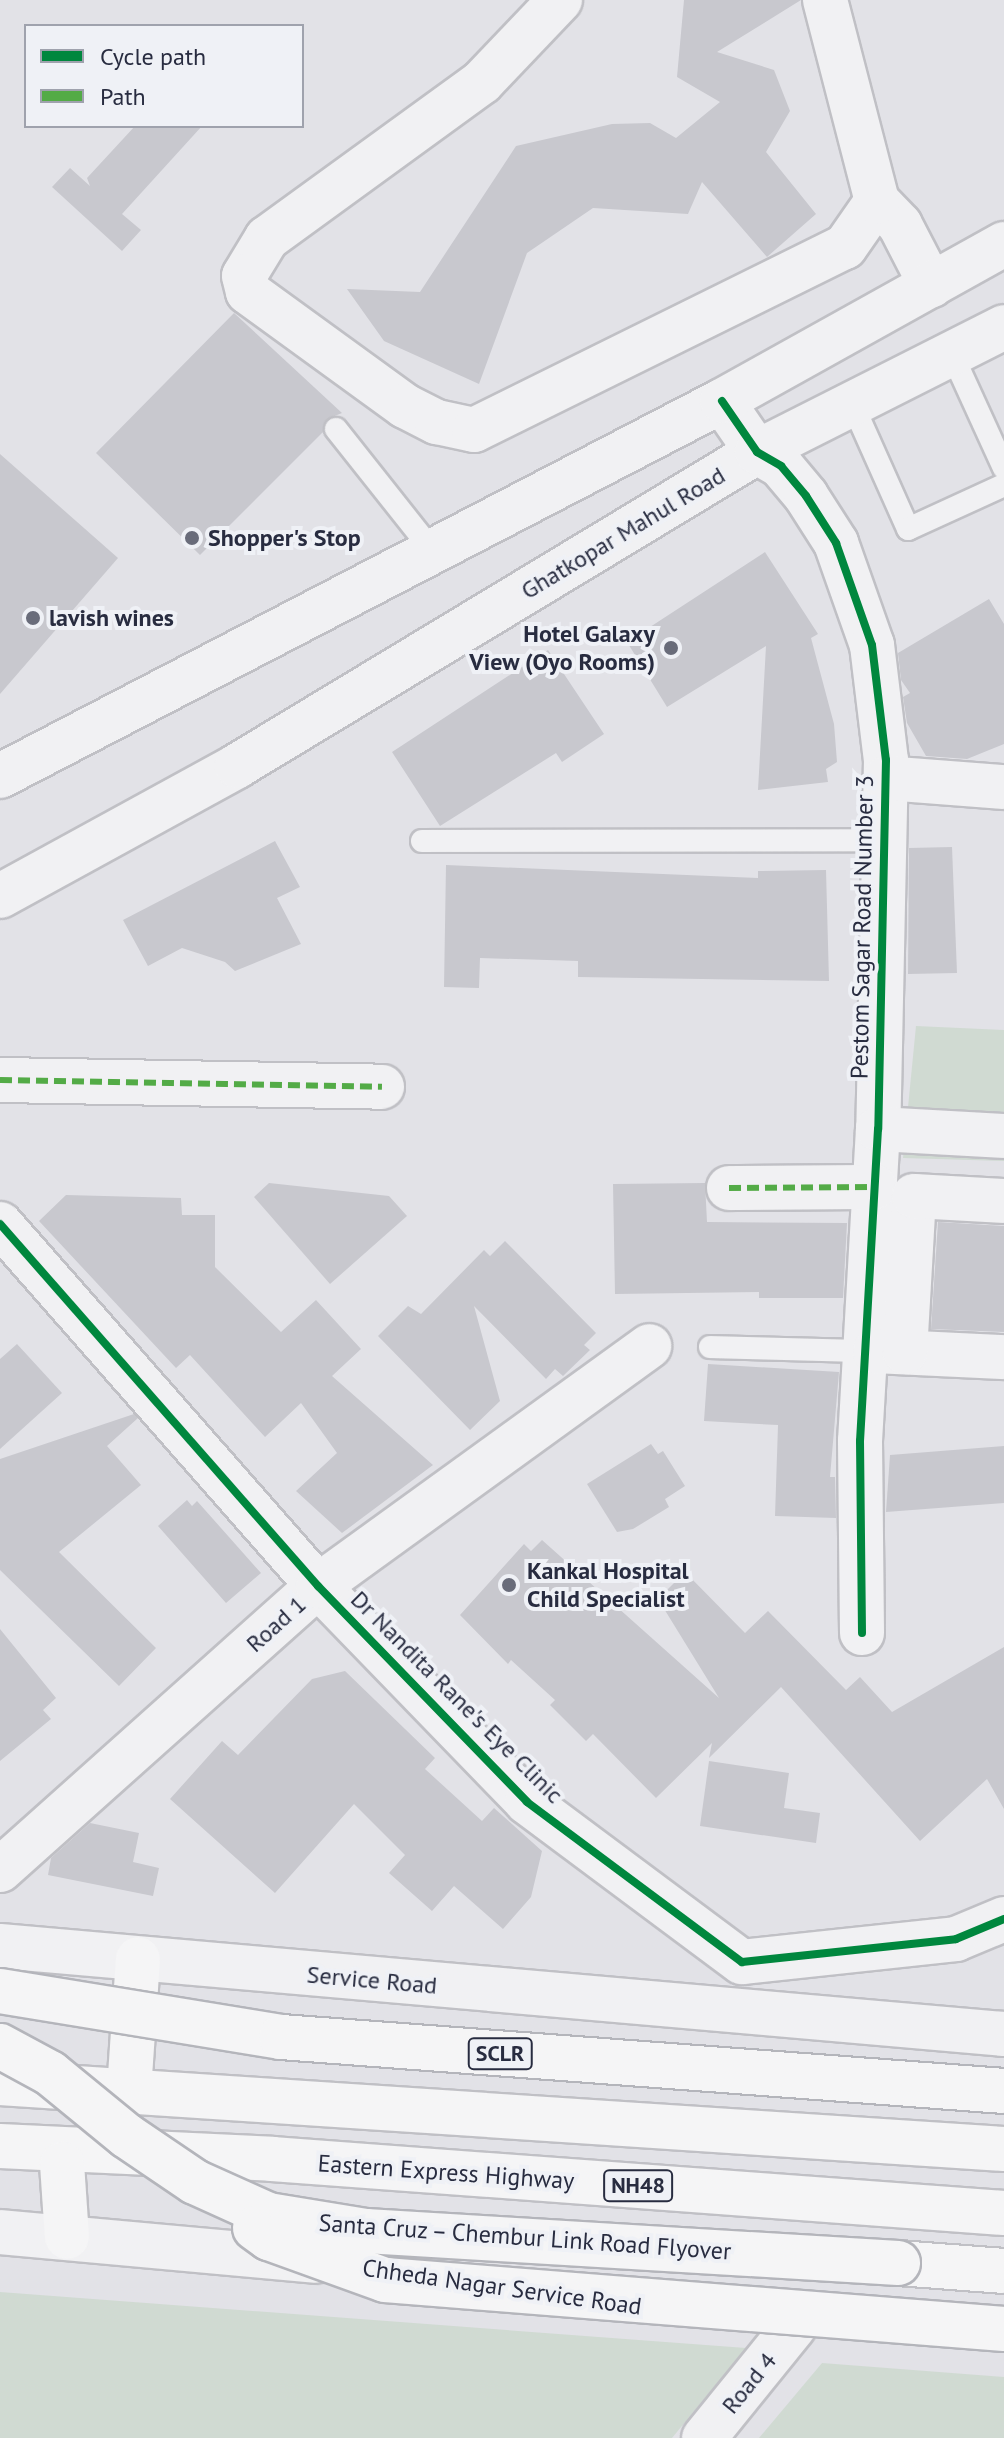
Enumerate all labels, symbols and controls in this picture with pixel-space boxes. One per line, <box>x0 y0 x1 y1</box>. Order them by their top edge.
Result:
legend <box>24 24 304 128</box>
text: Cycle path <box>100 41 206 72</box>
text: Path <box>100 81 146 112</box>
street label: Ghatkopar Mahul Road <box>516 461 730 605</box>
place label: Shopper's Stop <box>208 524 361 552</box>
marker: Shopper's Stop <box>183 529 201 547</box>
place label: lavish wines <box>49 604 174 632</box>
marker: lavish wines <box>24 609 42 627</box>
place label: Hotel Galaxy View (Oyo Rooms) <box>469 620 655 676</box>
marker: Hotel Galaxy View (Oyo Rooms) <box>662 639 680 657</box>
street label: Pestom Sagar Road Number 3 <box>845 775 879 1079</box>
place label: Kankal Hospital Child Specialist <box>527 1557 689 1613</box>
marker: Kankal Hospital Child Specialist <box>498 1574 520 1596</box>
street label: Dr Nandita Rane's Eye Clinic <box>345 1585 569 1809</box>
street label: Road 1 <box>240 1590 312 1658</box>
street label: Service Road <box>306 1960 438 2000</box>
road number: SCLR <box>466 2036 534 2072</box>
street label: Eastern Express Highway <box>317 2149 575 2195</box>
road number: NH48 <box>602 2168 674 2204</box>
street label: Santa Cruz – Chembur Link Road Flyover <box>315 2208 735 2266</box>
street label: Chheda Nagar Service Road <box>361 2253 643 2321</box>
street label: Road 4 <box>716 2347 782 2419</box>

